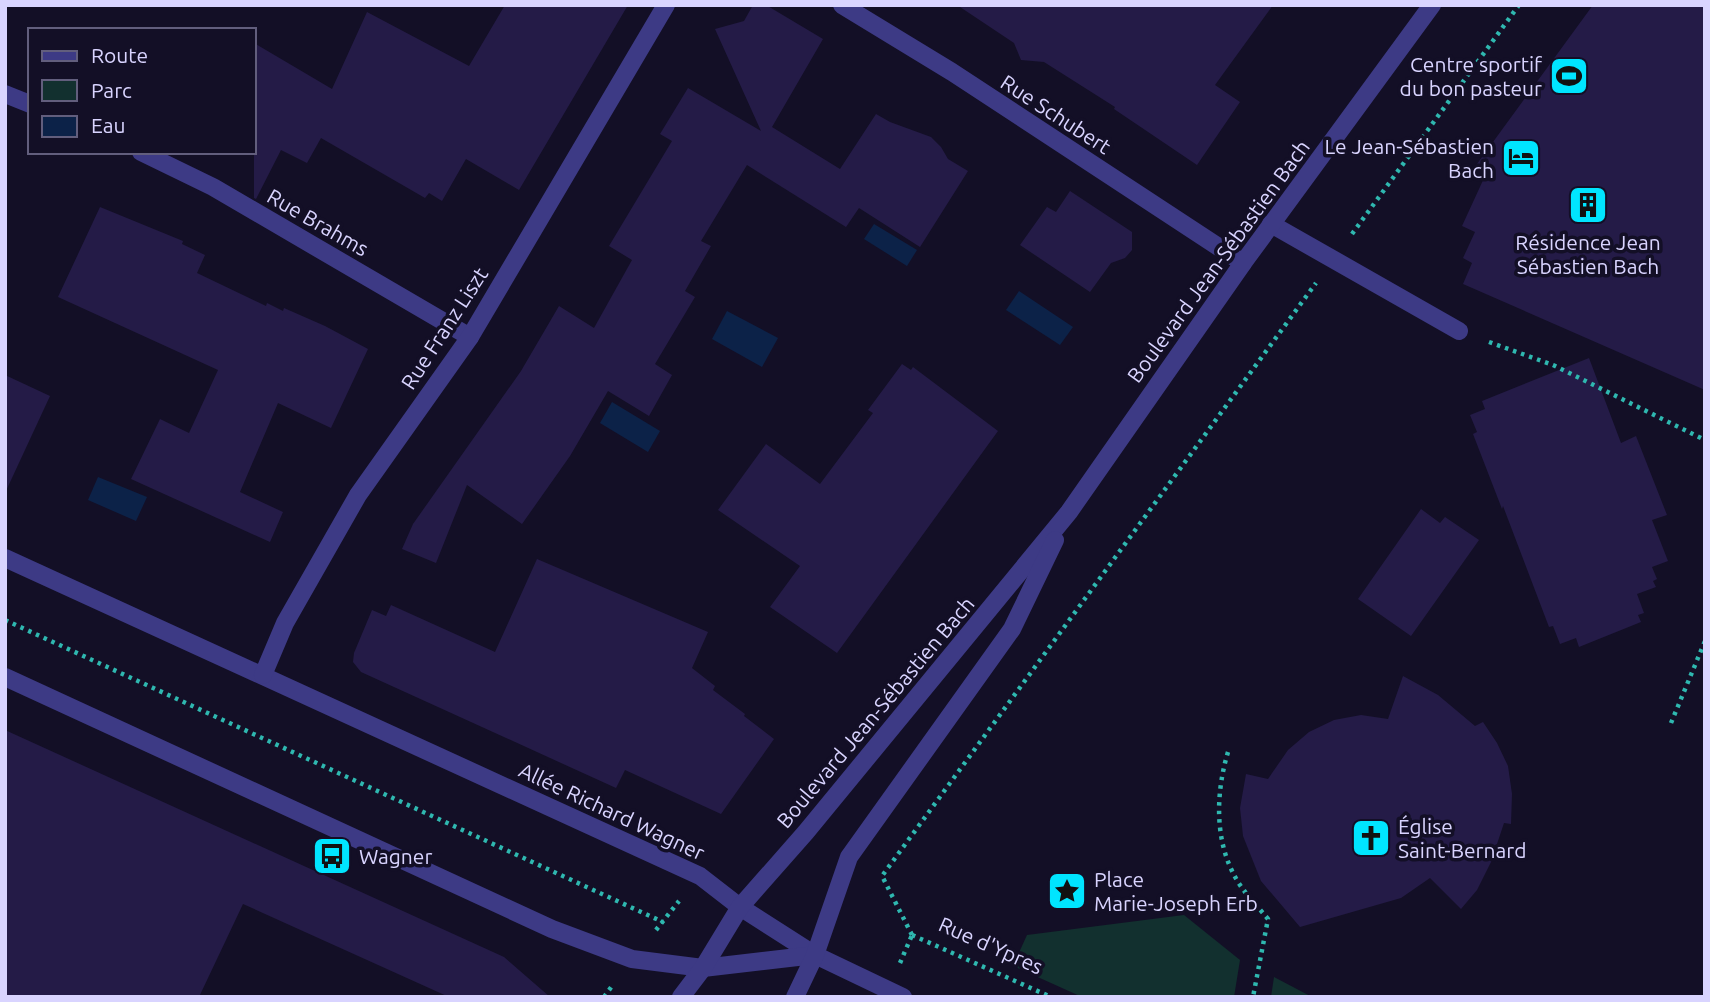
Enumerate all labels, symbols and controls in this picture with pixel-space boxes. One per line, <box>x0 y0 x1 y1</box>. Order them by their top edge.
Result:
legend <box>28 28 256 154</box>
text: Route <box>91 43 148 67</box>
place label: Centre sportif du bon pasteur <box>1400 52 1543 100</box>
sports icon: Centre sportif du bon pasteur <box>1548 55 1590 97</box>
street label: Rue Schubert <box>996 70 1116 158</box>
text: Parc <box>91 78 132 102</box>
text: Eau <box>91 113 126 137</box>
place label: Le Jean-Sébastien Bach <box>1324 134 1494 182</box>
street label: Boulevard Jean-Sébastien Bach <box>1122 135 1314 387</box>
hotel icon: Le Jean-Sébastien Bach <box>1500 137 1542 179</box>
street label: Rue Brahms <box>263 183 373 261</box>
building icon: Résidence Jean Sébastien Bach <box>1567 184 1609 226</box>
place label: Résidence Jean Sébastien Bach <box>1515 230 1661 278</box>
street label: Rue Franz Liszt <box>396 263 492 393</box>
street label: Boulevard Jean-Sébastien Bach <box>771 592 979 832</box>
street label: Allée Richard Wagner <box>515 757 709 865</box>
place label: Église Saint-Bernard <box>1398 814 1527 862</box>
church icon: Église Saint-Bernard <box>1350 817 1392 859</box>
bus stop icon: Wagner <box>311 835 353 877</box>
place label: Wagner <box>359 844 432 868</box>
place label: Place Marie-Joseph Erb <box>1094 867 1258 915</box>
place icon: Place Marie-Joseph Erb <box>1046 870 1088 912</box>
street label: Rue d'Ypres <box>935 911 1047 979</box>

